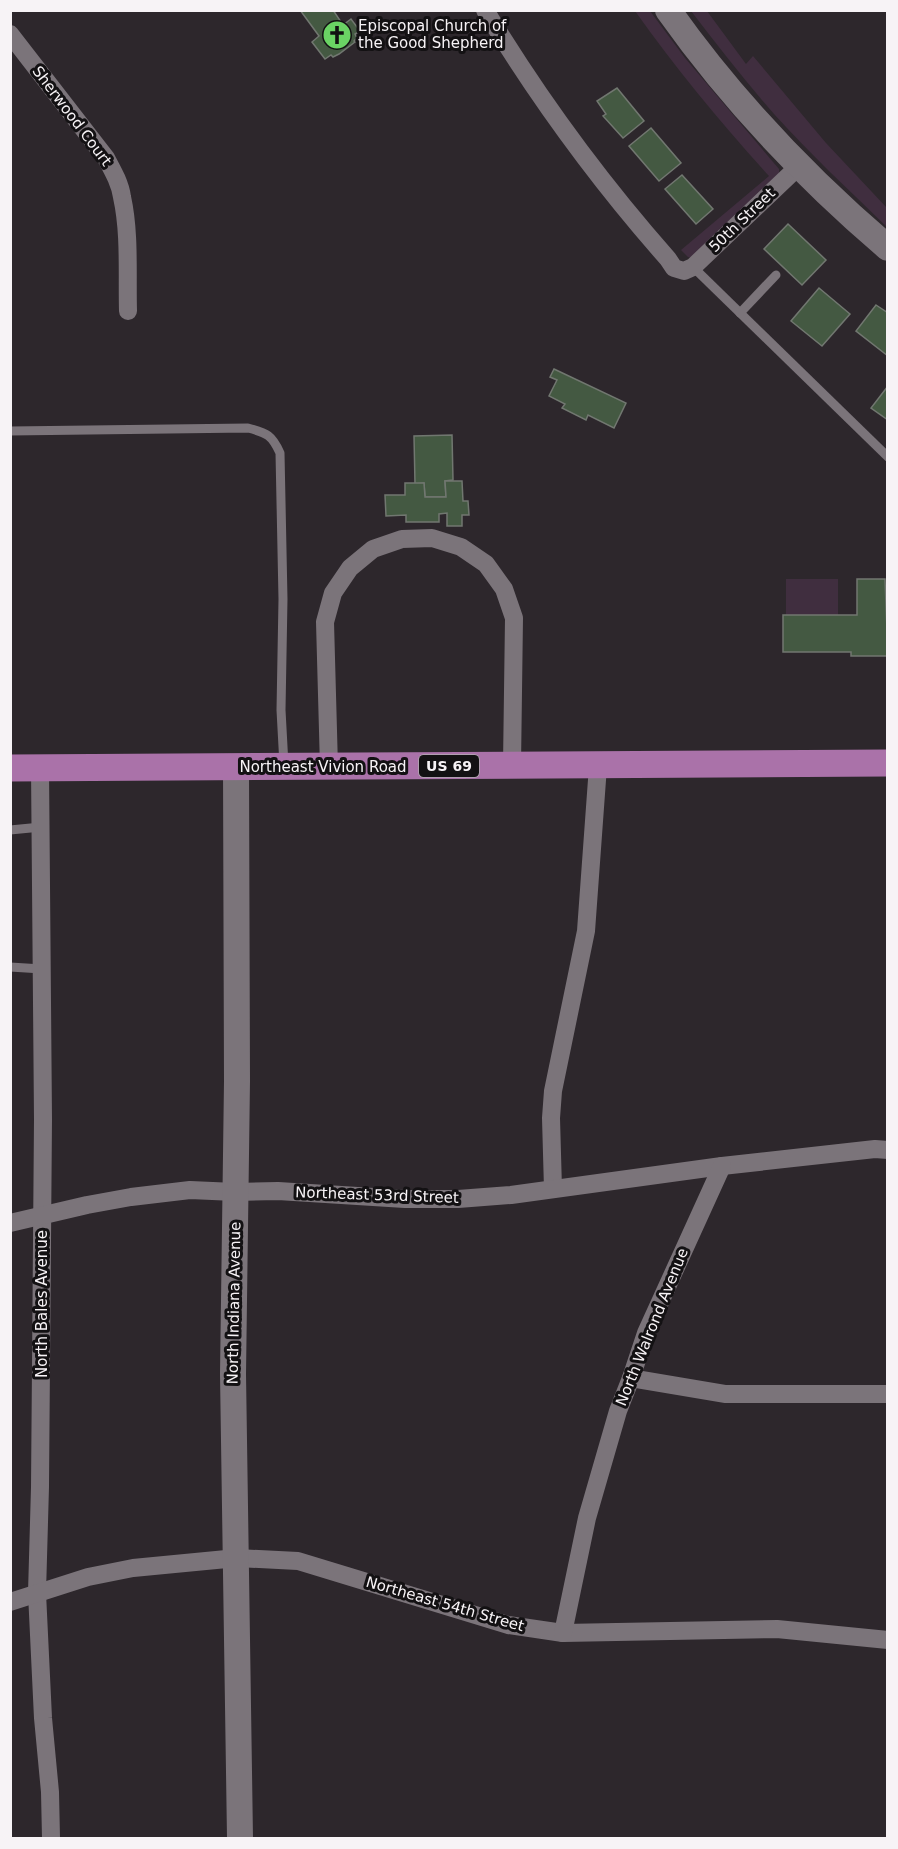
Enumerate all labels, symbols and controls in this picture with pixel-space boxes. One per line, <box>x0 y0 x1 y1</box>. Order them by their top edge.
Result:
place label: Episcopal Church of the Good Shepherd <box>358 17 507 52</box>
church icon: Episcopal Church of the Good Shepherd <box>321 19 353 51</box>
street label: Sherwood Court <box>29 62 116 170</box>
street label: 50th Street <box>705 184 779 256</box>
road number: US 69 <box>419 755 479 777</box>
street label: Northeast Vivion Road <box>239 758 407 776</box>
street label: Northeast 53rd Street <box>295 1183 459 1207</box>
street label: North Indiana Avenue <box>224 1221 244 1385</box>
street label: North Bales Avenue <box>33 1230 51 1378</box>
street label: North Walrond Avenue <box>612 1246 692 1408</box>
street label: Northeast 54th Street <box>364 1573 526 1635</box>

